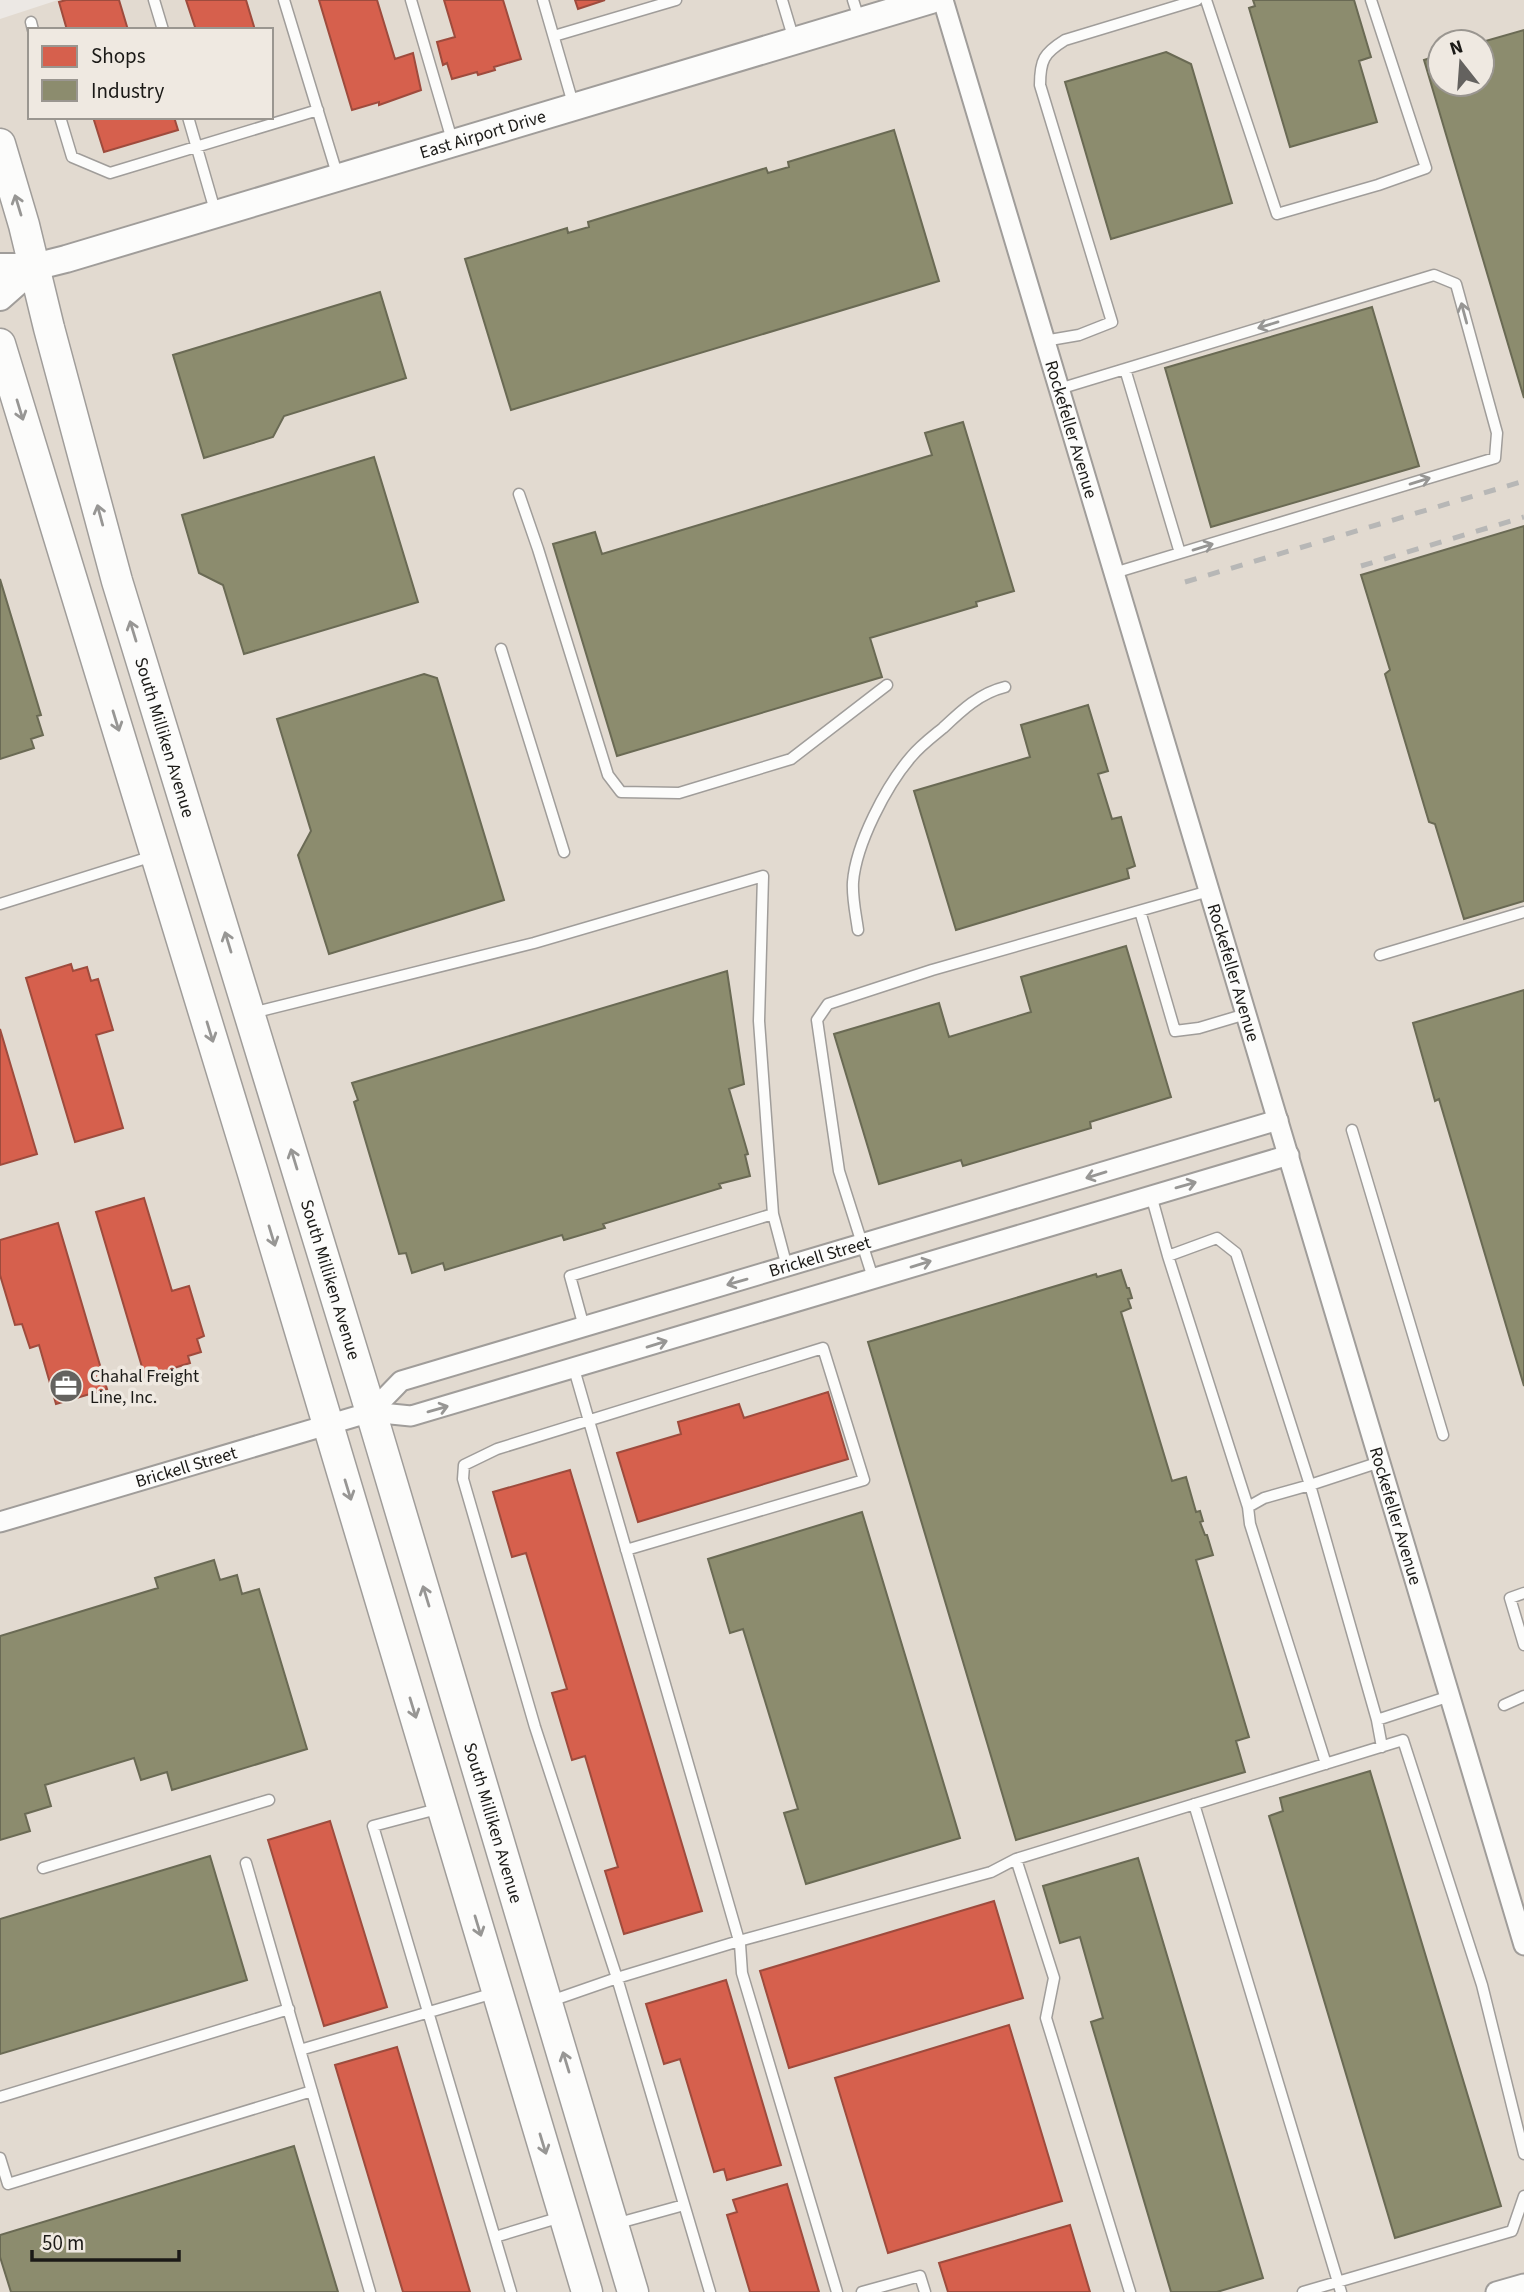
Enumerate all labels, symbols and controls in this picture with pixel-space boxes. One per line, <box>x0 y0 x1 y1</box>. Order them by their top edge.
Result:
legend <box>28 28 273 119</box>
north arrow <box>1426 28 1496 98</box>
text: N <box>1446 33 1466 63</box>
text: Shops <box>91 41 146 71</box>
text: Industry <box>91 76 164 106</box>
street label: East Airport Drive <box>417 103 549 165</box>
one-way arrow <box>11 194 24 216</box>
one-way arrow <box>1457 303 1470 325</box>
one-way arrow <box>1258 320 1280 333</box>
street label: Rockefeller Avenue <box>1039 357 1104 501</box>
one-way arrow <box>15 398 27 420</box>
one-way arrow <box>1409 473 1431 486</box>
one-way arrow <box>93 505 106 527</box>
one-way arrow <box>1191 539 1213 552</box>
one-way arrow <box>125 620 138 642</box>
street label: South Milliken Avenue <box>129 654 201 821</box>
one-way arrow <box>110 709 123 731</box>
street label: Rockefeller Avenue <box>1201 900 1266 1045</box>
one-way arrow <box>220 931 233 953</box>
one-way arrow <box>205 1021 218 1043</box>
one-way arrow <box>287 1149 300 1171</box>
one-way arrow <box>1085 1170 1107 1183</box>
one-way arrow <box>1175 1177 1197 1190</box>
street label: South Milliken Avenue <box>294 1196 367 1363</box>
one-way arrow <box>266 1224 279 1246</box>
street label: Brickell Street <box>766 1229 874 1283</box>
one-way arrow <box>910 1256 932 1269</box>
one-way arrow <box>726 1277 748 1290</box>
one-way arrow <box>645 1337 667 1349</box>
place label: Chahal Freight Line, Inc. <box>90 1364 199 1410</box>
office icon: Chahal Freight Line, Inc. <box>47 1367 85 1405</box>
one-way arrow <box>427 1401 449 1414</box>
street label: Brickell Street <box>132 1440 240 1494</box>
street label: Rockefeller Avenue <box>1363 1444 1428 1588</box>
one-way arrow <box>343 1479 356 1501</box>
one-way arrow <box>419 1585 432 1607</box>
one-way arrow <box>408 1697 421 1719</box>
street label: South Milliken Avenue <box>458 1739 529 1906</box>
one-way arrow <box>473 1915 486 1937</box>
one-way arrow <box>558 2051 571 2073</box>
one-way arrow <box>538 2133 551 2155</box>
scale bar <box>32 2218 178 2262</box>
text: 50 m <box>42 2228 84 2258</box>

